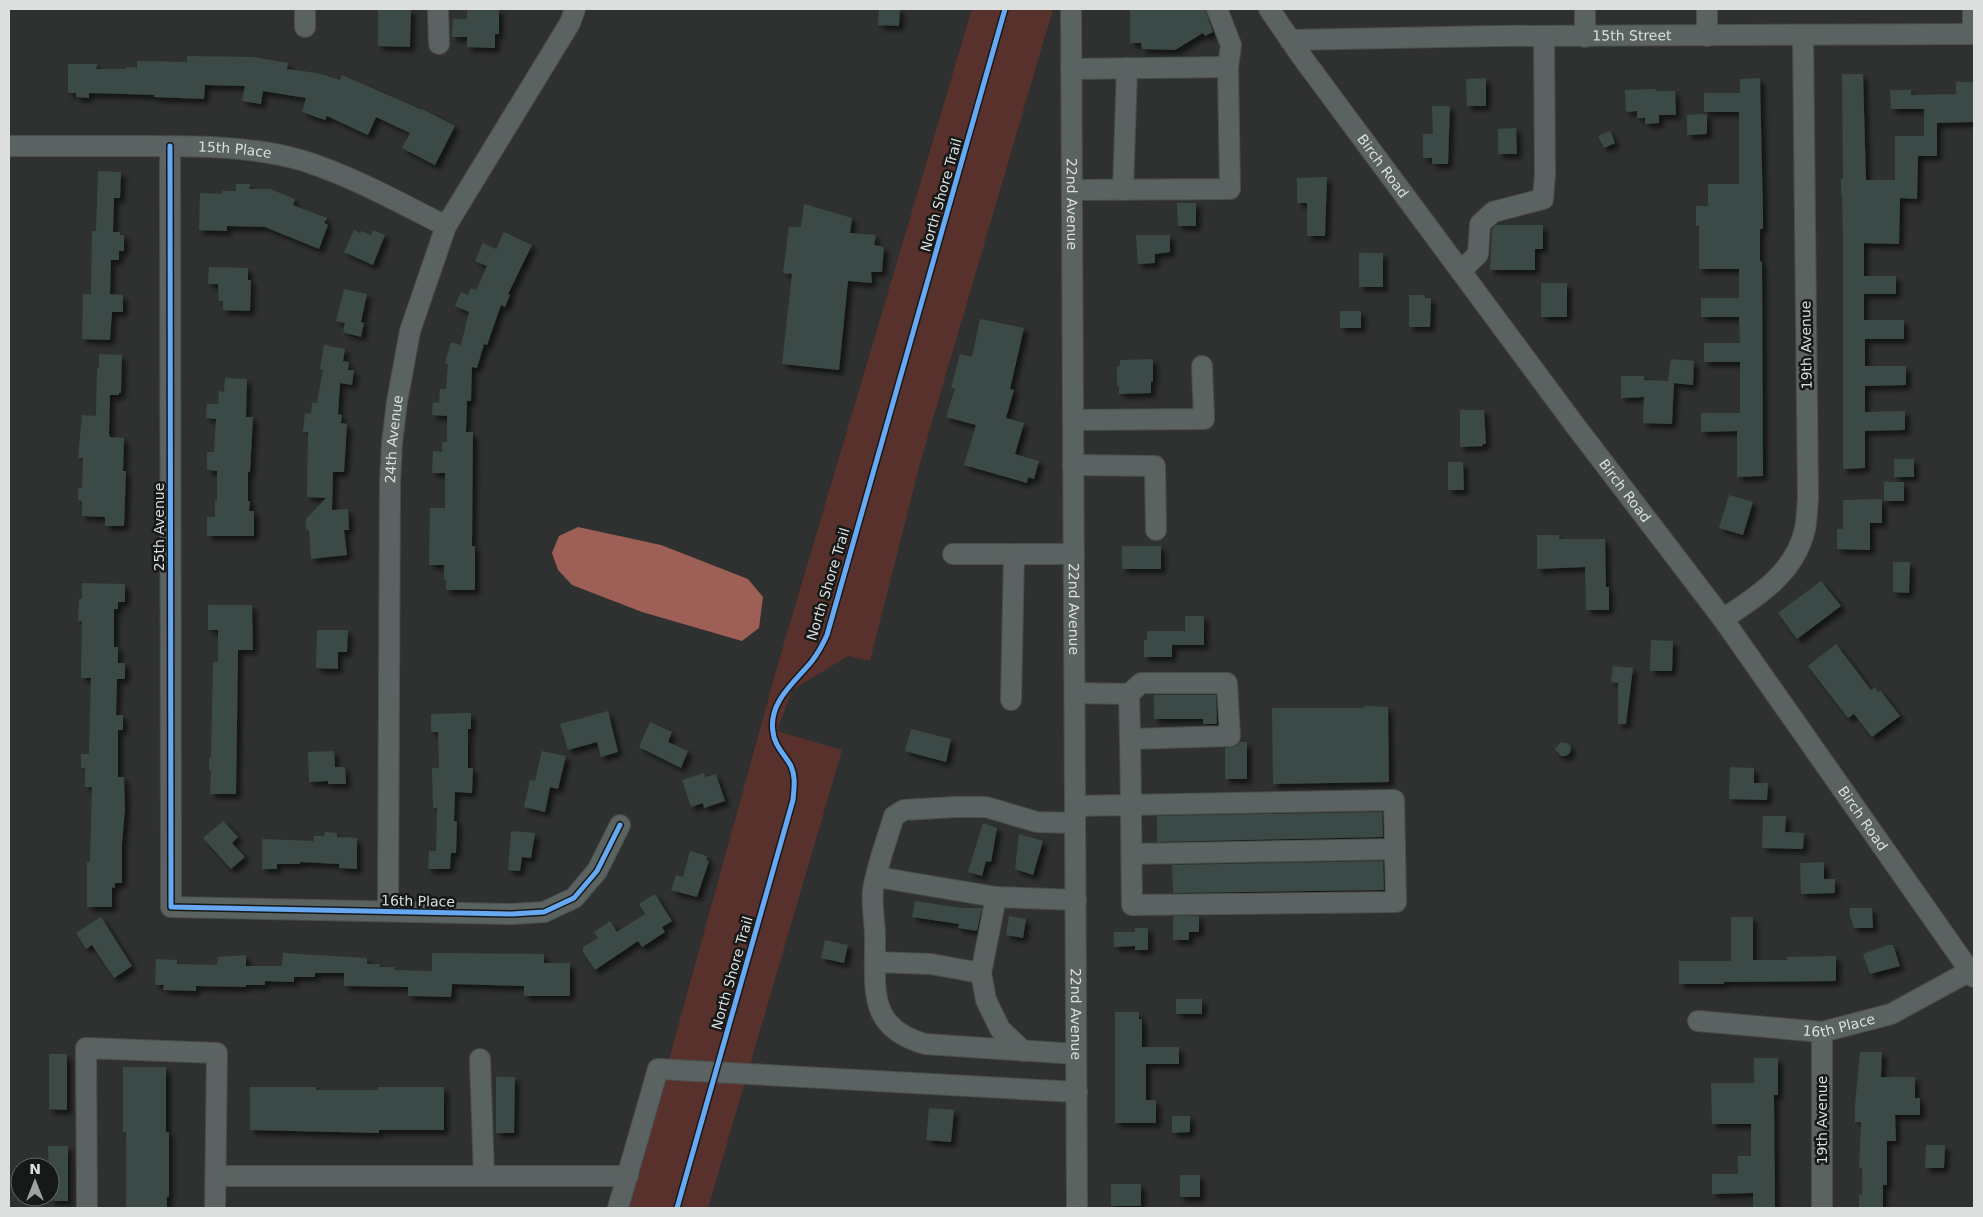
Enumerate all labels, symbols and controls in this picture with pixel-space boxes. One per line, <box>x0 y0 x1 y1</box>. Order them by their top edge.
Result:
street label: 15th Street <box>1592 27 1672 44</box>
street label: Birch Road <box>1354 131 1412 201</box>
street label: North Shore Trail <box>917 137 965 253</box>
street label: 15th Place <box>198 139 273 161</box>
street label: 22nd Avenue <box>1064 158 1080 250</box>
street label: 19th Avenue <box>1797 301 1815 389</box>
street label: 24th Avenue <box>382 394 406 484</box>
street label: Birch Road <box>1596 456 1654 525</box>
street label: 25th Avenue <box>151 483 167 571</box>
street label: North Shore Trail <box>803 526 853 642</box>
street label: 22nd Avenue <box>1066 563 1082 655</box>
street label: Birch Road <box>1835 783 1891 854</box>
street label: 16th Place <box>381 892 455 910</box>
street label: North Shore Trail <box>708 915 756 1031</box>
street label: 22nd Avenue <box>1068 968 1084 1060</box>
street label: 16th Place <box>1802 1011 1877 1040</box>
street label: 19th Avenue <box>1814 1076 1830 1164</box>
north arrow <box>10 1157 60 1207</box>
text: N <box>29 1161 41 1177</box>

